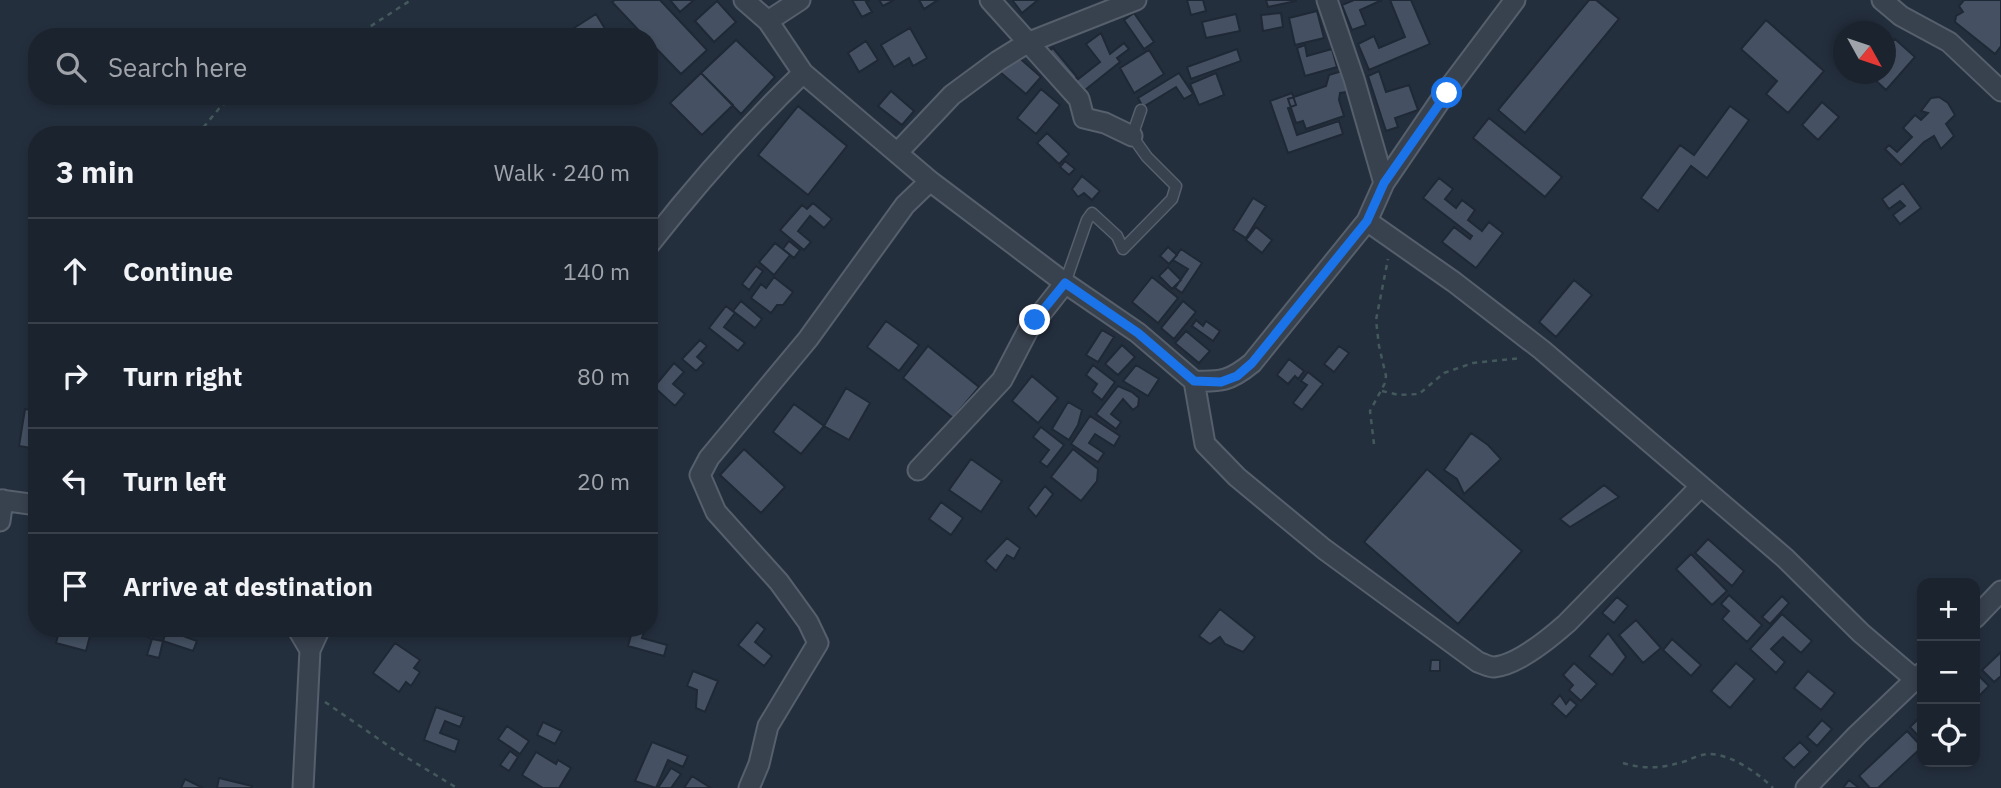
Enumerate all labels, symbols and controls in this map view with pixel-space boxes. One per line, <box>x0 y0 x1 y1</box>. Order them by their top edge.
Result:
north arrow <box>1833 21 1896 84</box>
search box <box>28 28 658 105</box>
icon: search <box>52 48 90 86</box>
text: Search here <box>108 50 247 84</box>
route start <box>1431 77 1462 108</box>
text: 3 min <box>56 152 134 191</box>
text: Walk · 240 m <box>494 157 630 187</box>
icon: ahead <box>56 252 94 290</box>
text: Continue <box>123 254 233 288</box>
text: 140 m <box>563 256 630 286</box>
route end <box>1019 304 1050 335</box>
icon: right <box>56 357 94 395</box>
text: Turn right <box>123 359 242 393</box>
text: 80 m <box>577 361 630 391</box>
icon: left <box>56 462 94 500</box>
text: Turn left <box>123 464 226 498</box>
text: 20 m <box>577 466 630 496</box>
icon: arrive <box>56 567 94 605</box>
text: Arrive at destination <box>123 569 373 603</box>
map controls <box>1917 578 1980 767</box>
button: + <box>1917 578 1980 641</box>
button: − <box>1917 641 1980 704</box>
button: locate <box>1917 704 1980 767</box>

